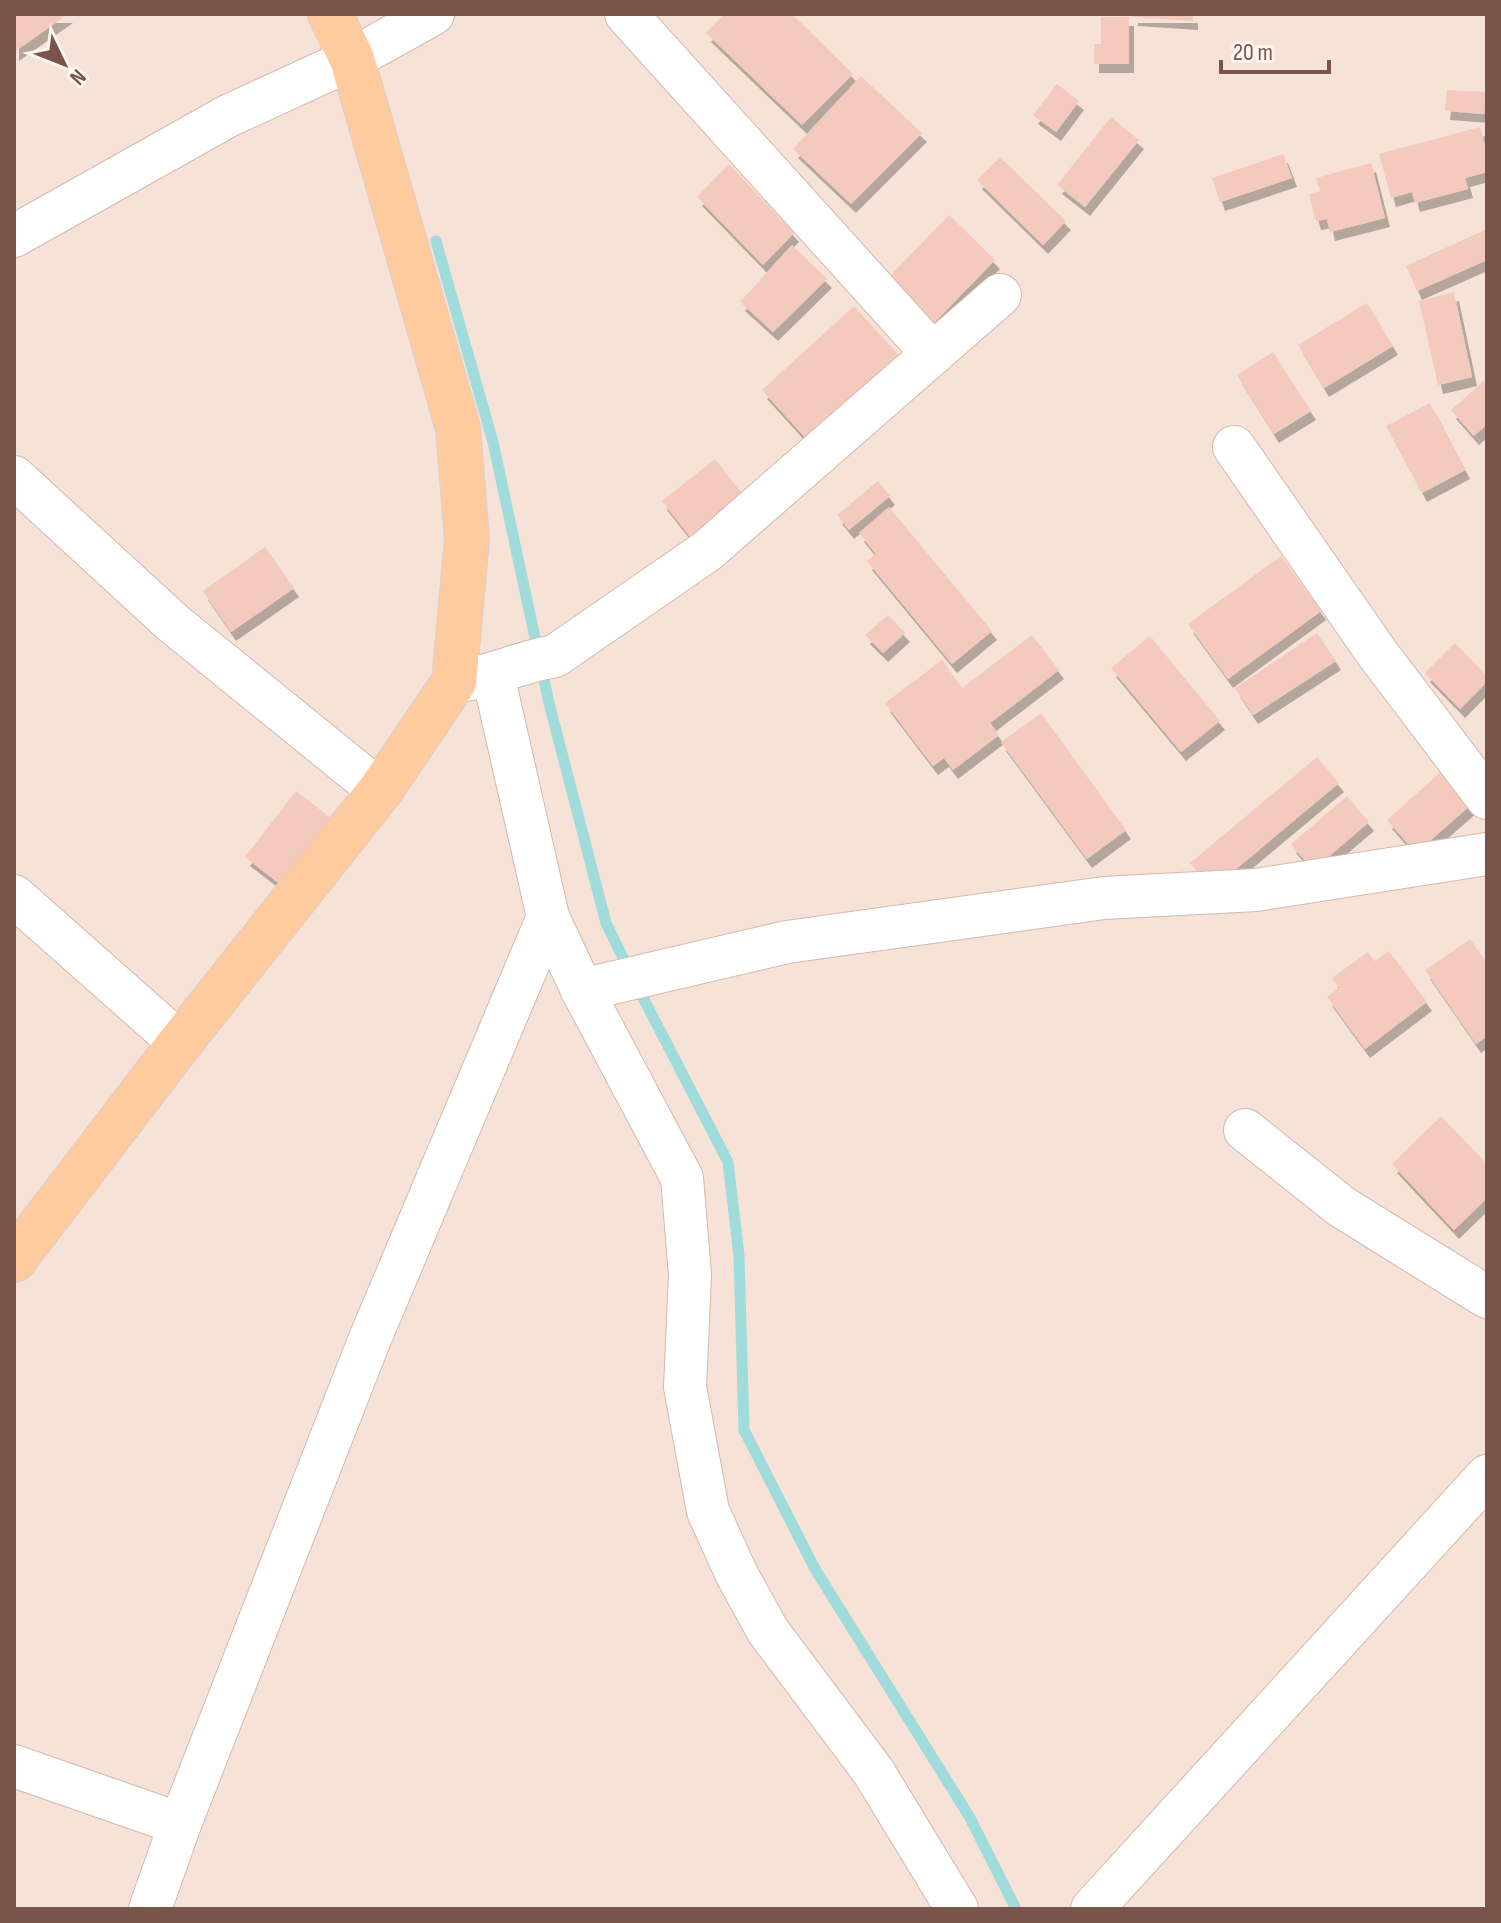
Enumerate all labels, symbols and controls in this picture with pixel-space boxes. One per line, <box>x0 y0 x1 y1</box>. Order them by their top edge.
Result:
north arrow <box>24 24 104 104</box>
scale bar <box>1221 24 1329 74</box>
text: 20 m <box>1233 38 1273 67</box>
text: N <box>64 63 91 90</box>

